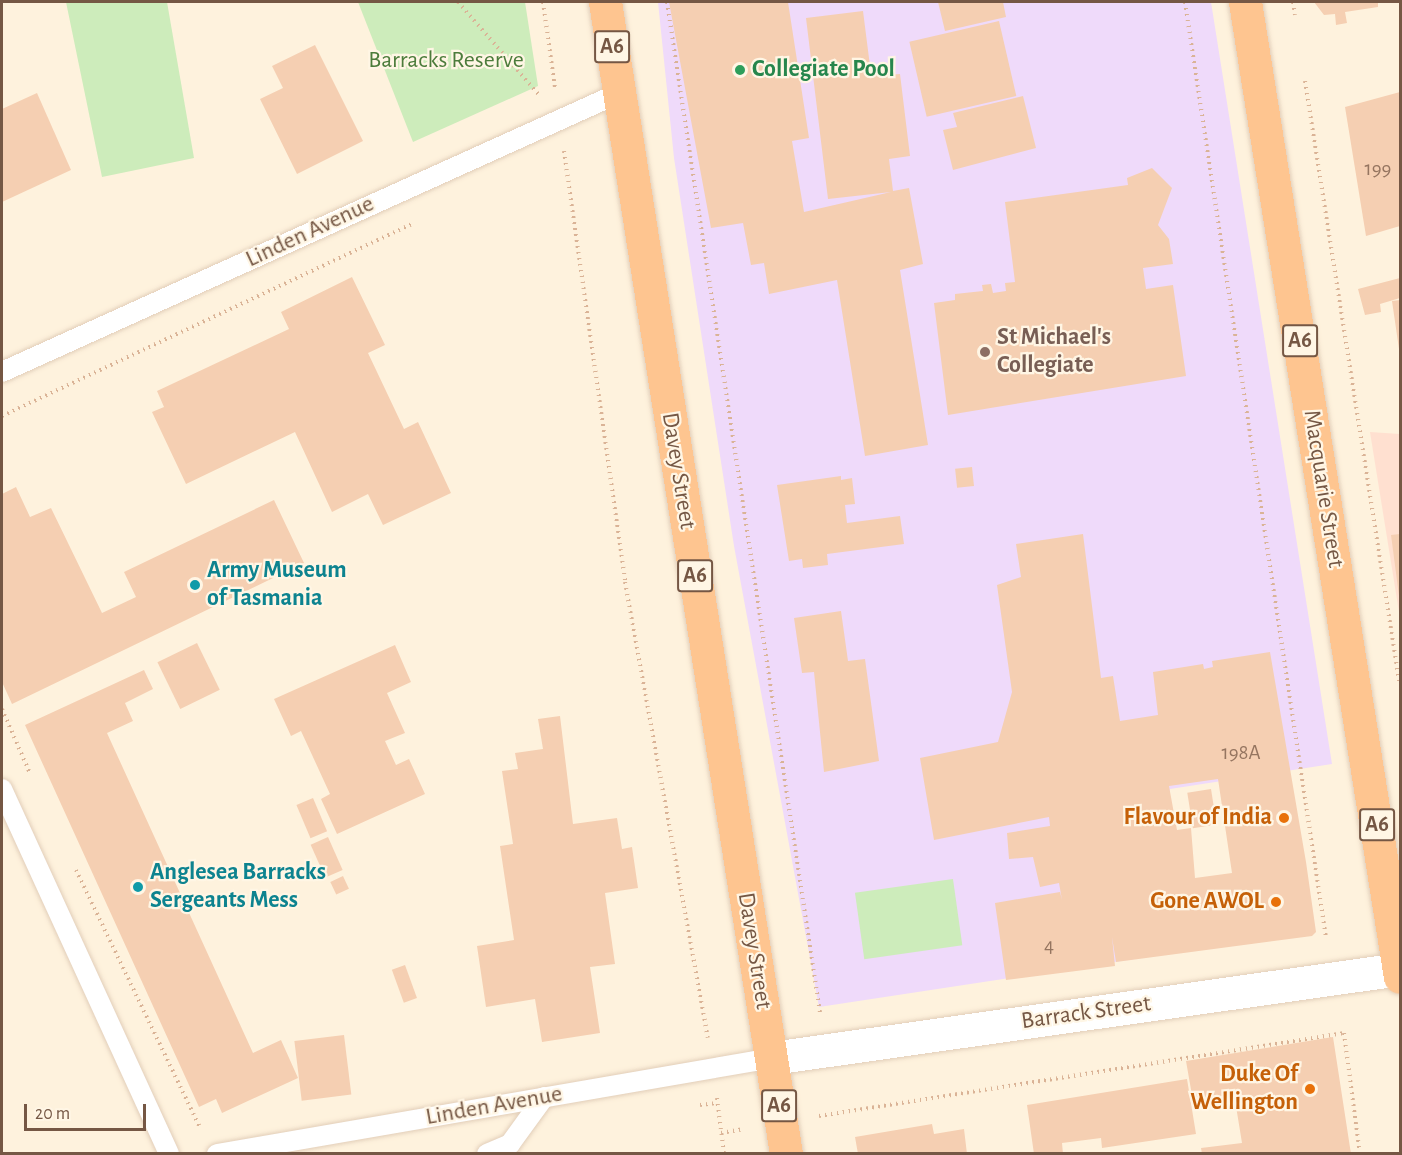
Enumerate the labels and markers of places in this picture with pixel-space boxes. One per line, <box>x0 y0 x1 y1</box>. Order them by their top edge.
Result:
place label: Collegiate Pool <box>752 56 895 84</box>
marker: Collegiate Pool <box>733 63 747 77</box>
place label: St Michael's Collegiate <box>997 324 1111 380</box>
marker: St Michael's Collegiate <box>978 345 992 359</box>
place label: Army Museum of Tasmania <box>207 557 347 613</box>
marker: Army Museum of Tasmania <box>188 578 202 592</box>
place label: Flavour of India <box>1124 804 1272 832</box>
marker: Flavour of India <box>1277 811 1291 825</box>
place label: Anglesea Barracks Sergeants Mess <box>150 859 326 915</box>
marker: Anglesea Barracks Sergeants Mess <box>131 880 145 894</box>
place label: Gone AWOL <box>1150 888 1264 916</box>
marker: Gone AWOL <box>1269 895 1283 909</box>
place label: Duke Of Wellington <box>1190 1061 1298 1117</box>
marker: Duke Of Wellington <box>1303 1082 1317 1096</box>

